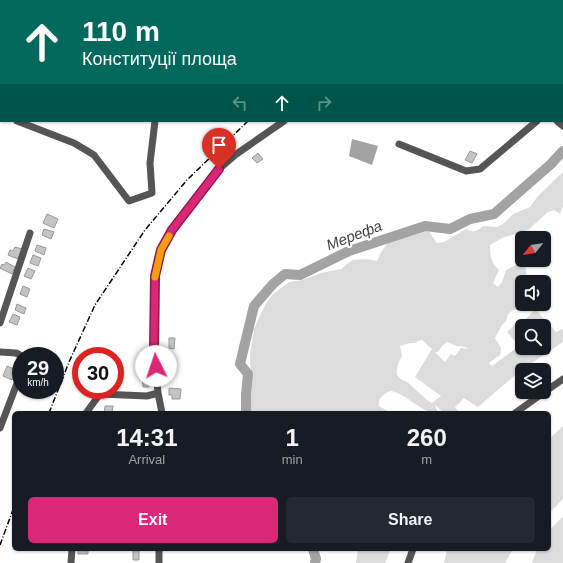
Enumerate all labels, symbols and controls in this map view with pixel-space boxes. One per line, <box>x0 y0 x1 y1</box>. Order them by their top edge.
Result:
icon: ahead <box>16 16 68 68</box>
text: 110 m <box>82 16 160 47</box>
text: Конституції площа <box>82 49 237 69</box>
icon: left <box>229 92 251 114</box>
icon: ahead <box>271 92 293 114</box>
icon: right <box>313 92 335 114</box>
pin <box>202 128 236 169</box>
icon: arrive <box>208 134 230 156</box>
water label: Мерефа <box>324 217 384 253</box>
north arrow <box>515 231 551 267</box>
map controls <box>515 231 551 399</box>
button: sound <box>515 275 551 311</box>
button: search <box>515 319 551 355</box>
position arrow <box>135 345 177 387</box>
speed limit sign: 30 <box>72 347 124 399</box>
text: 29 <box>27 357 49 379</box>
button: layers <box>515 363 551 399</box>
text: km/h <box>27 377 49 388</box>
text: 14:31 <box>116 424 178 451</box>
text: 1 <box>285 424 299 451</box>
text: 260 <box>407 424 447 451</box>
text: Arrival <box>128 452 165 467</box>
text: min <box>282 452 303 467</box>
text: m <box>421 452 432 467</box>
button: Exit <box>28 497 278 543</box>
button: Share <box>286 497 535 543</box>

